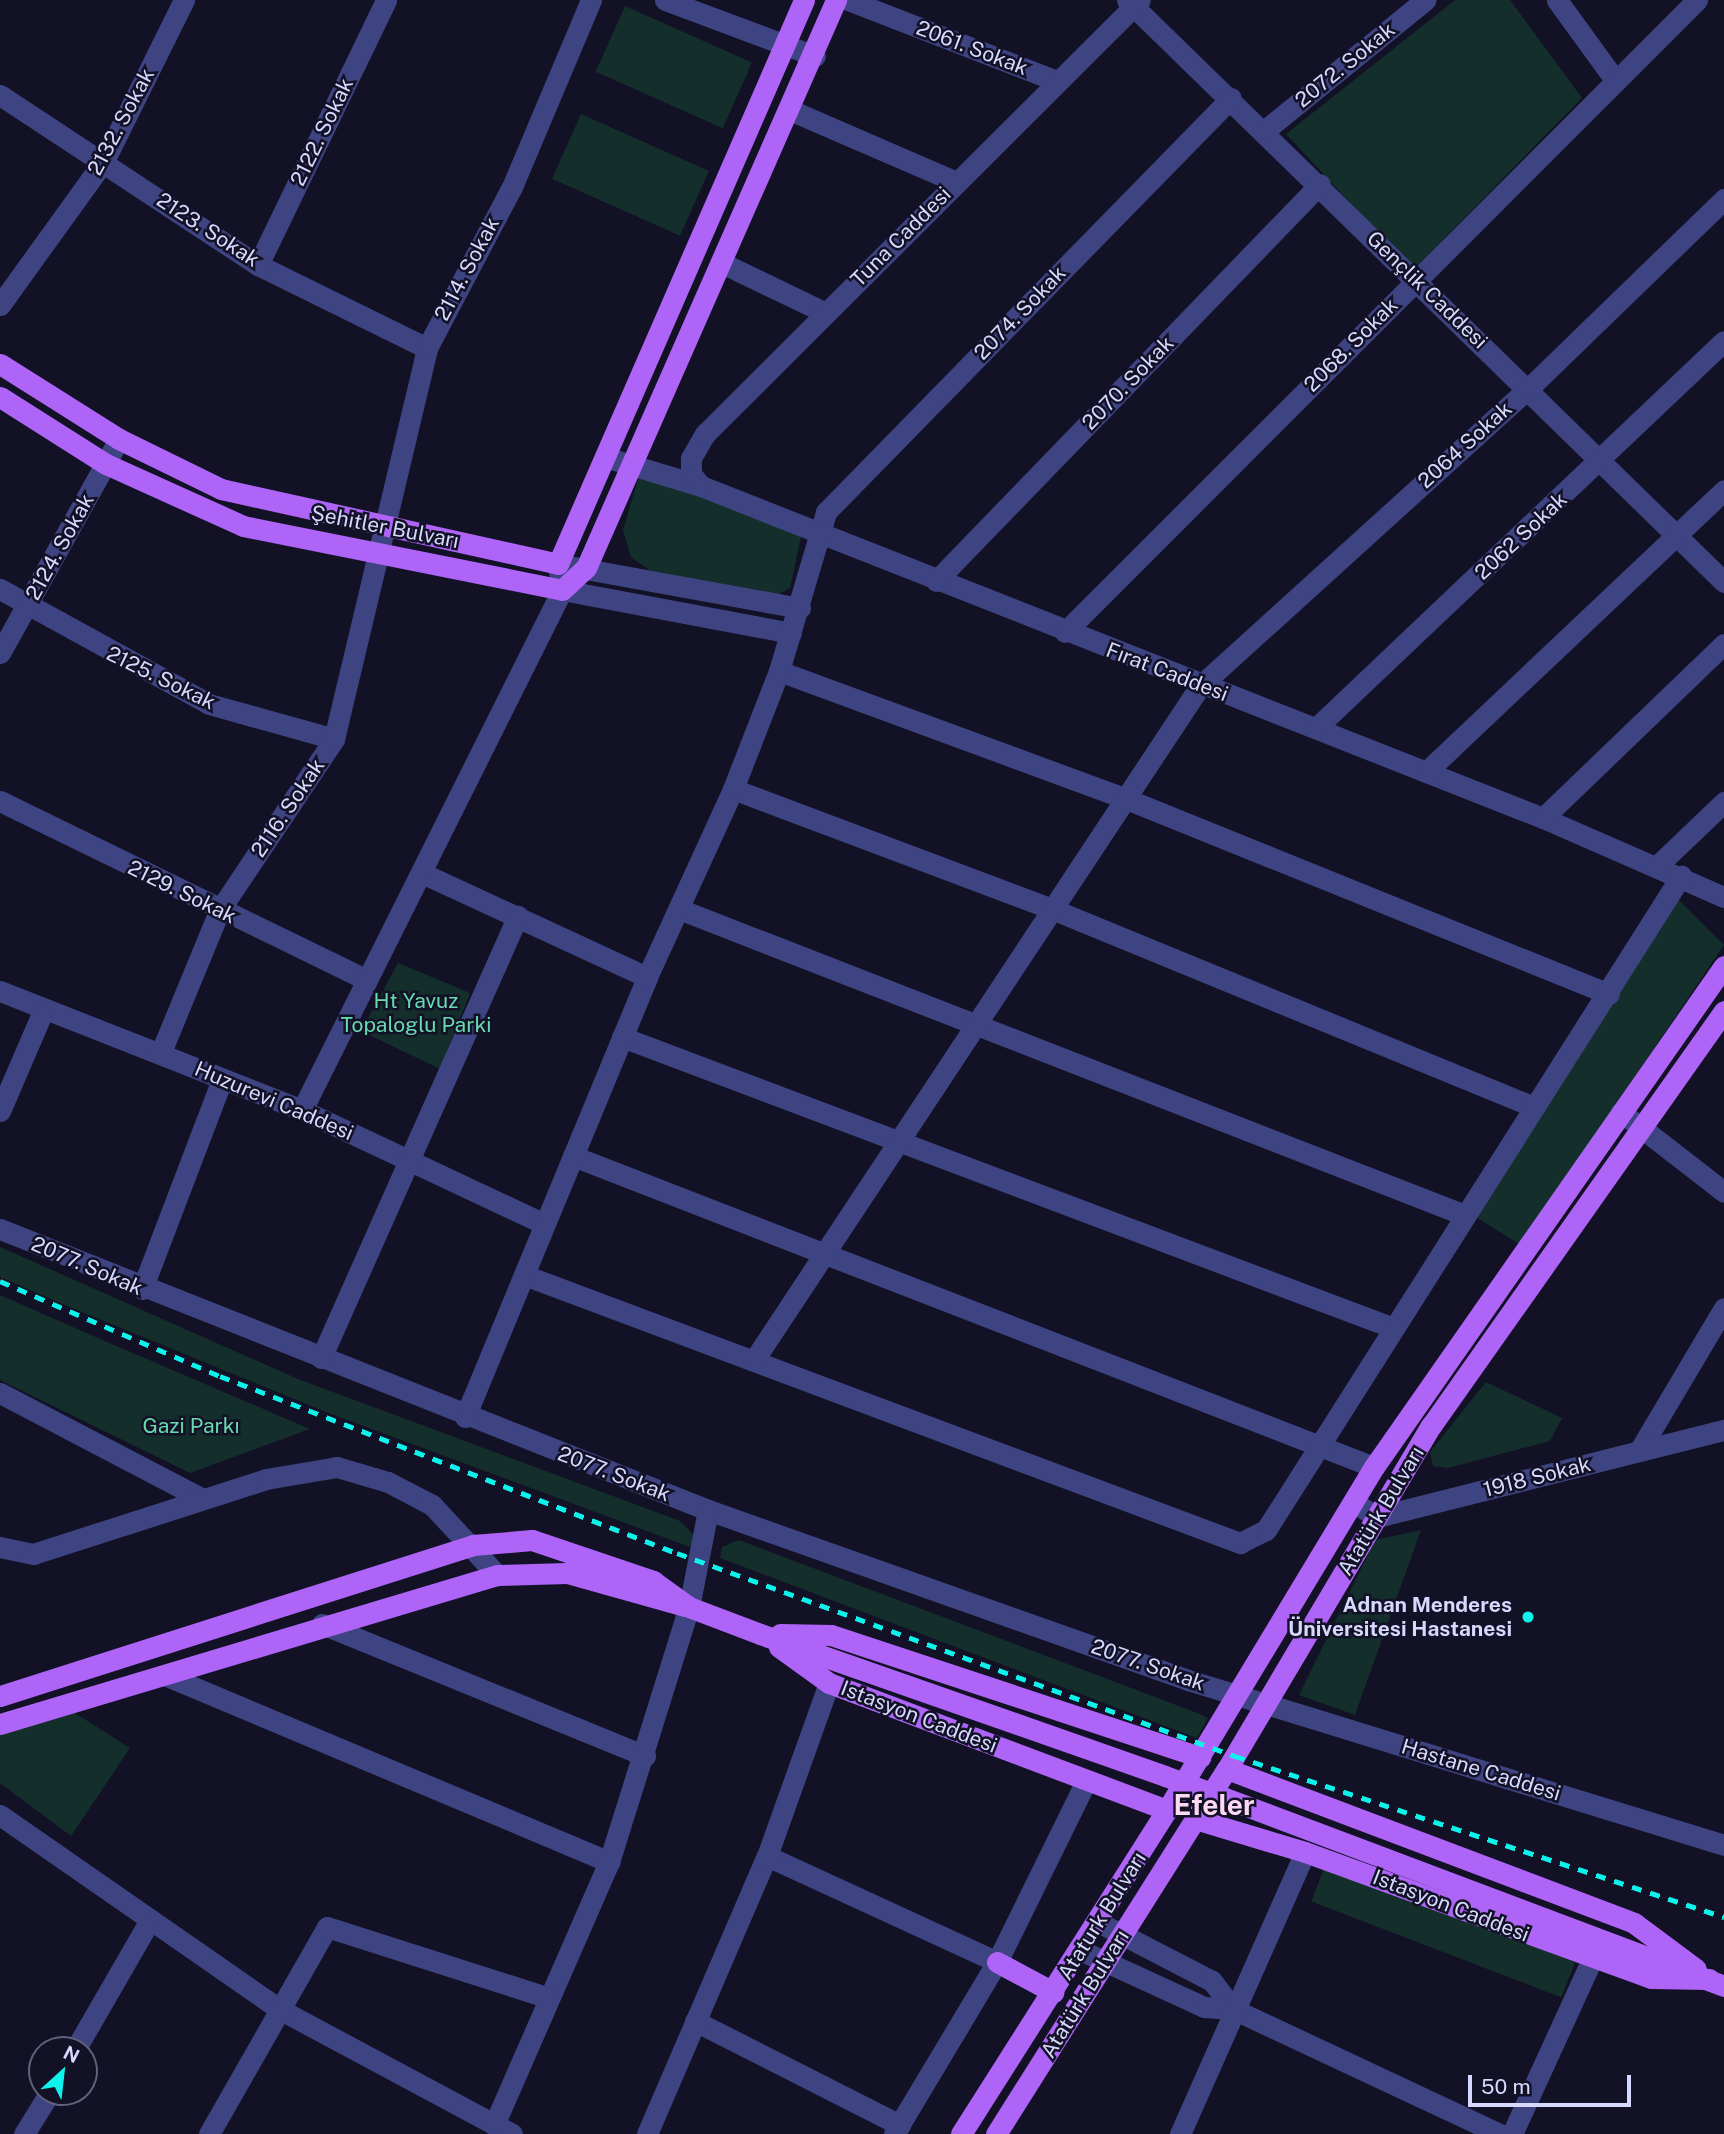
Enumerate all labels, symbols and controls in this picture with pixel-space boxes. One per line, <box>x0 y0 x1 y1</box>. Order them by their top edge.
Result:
street label: 2061. Sokak <box>913 15 1031 81</box>
street label: 2072. Sokak <box>1290 17 1400 113</box>
street label: 2132. Sokak <box>82 64 160 180</box>
street label: 2122. Sokak <box>285 74 359 190</box>
street label: Tuna Caddesi <box>846 182 956 292</box>
street label: 2123. Sokak <box>152 187 264 273</box>
street label: 2114. Sokak <box>429 213 505 325</box>
street label: Gençlik Caddesi <box>1361 226 1493 354</box>
street label: 2074. Sokak <box>969 261 1071 365</box>
street label: 2068. Sokak <box>1299 293 1403 397</box>
street label: 2070. Sokak <box>1077 331 1179 435</box>
street label: 2064 Sokak <box>1413 396 1517 494</box>
street label: 2062 Sokak <box>1470 487 1572 585</box>
street label: 2124. Sokak <box>21 490 99 604</box>
street label: Şehitler Bulvarı <box>309 500 461 554</box>
street label: Fırat Caddesi <box>1102 637 1232 707</box>
street label: 2125. Sokak <box>103 641 219 715</box>
street label: 2116. Sokak <box>246 754 330 862</box>
street label: 2129. Sokak <box>124 855 240 929</box>
park label: Ht Yavuz Topaloglu Parki <box>341 988 491 1038</box>
street label: Huzurevi Caddesi <box>191 1056 357 1146</box>
street label: 2077. Sokak <box>27 1231 147 1301</box>
park label: Gazi Parkı <box>142 1413 240 1439</box>
street label: 2077. Sokak <box>554 1441 674 1507</box>
street label: Atatürk Bulvarı <box>1333 1442 1429 1580</box>
street label: 1918 Sokak <box>1481 1451 1593 1503</box>
place label: Adnan Menderes Üniversitesi Hastanesi <box>1288 1592 1512 1642</box>
marker: Adnan Menderes Üniversitesi Hastanesi <box>1518 1607 1538 1627</box>
street label: 2077. Sokak <box>1088 1634 1208 1696</box>
street label: Istasyon Caddesi <box>837 1676 1001 1758</box>
street label: Hastane Caddesi <box>1398 1734 1564 1806</box>
district label: Efeler <box>1174 1788 1254 1822</box>
street label: Ataturk Bulvarı <box>1053 1847 1151 1985</box>
street label: Istasyon Caddesi <box>1369 1865 1533 1947</box>
street label: Atatürk Bulvarı <box>1036 1925 1134 2063</box>
north arrow <box>28 2036 98 2106</box>
text: N <box>60 2041 83 2067</box>
scale bar <box>1472 2060 1635 2104</box>
text: 50 m <box>1481 2074 1531 2099</box>

